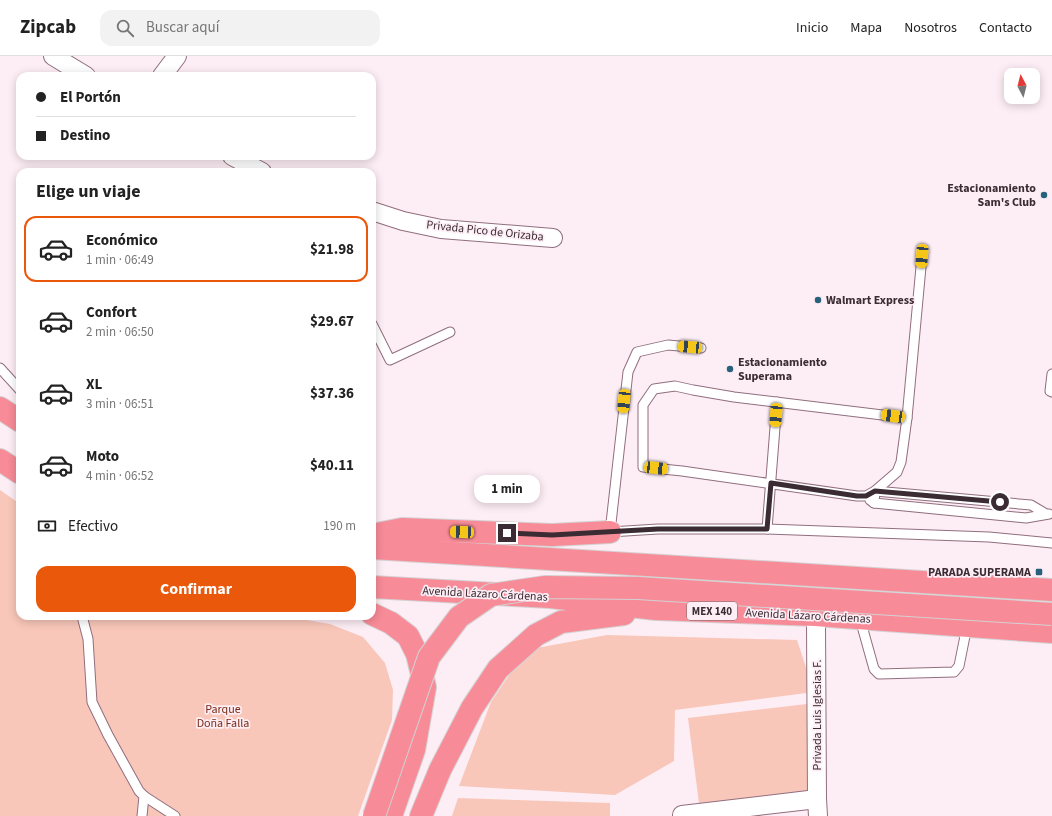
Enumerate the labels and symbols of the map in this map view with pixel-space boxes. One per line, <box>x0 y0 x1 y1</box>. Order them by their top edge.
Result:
north arrow <box>1004 68 1040 104</box>
place label: Estacionamiento Sam's Club <box>947 180 1036 211</box>
marker: Estacionamiento Sam's Club <box>1039 190 1049 200</box>
street label: Privada Pico de Orizaba <box>426 216 544 246</box>
car <box>915 244 929 268</box>
place label: Walmart Express <box>826 292 914 309</box>
marker: Walmart Express <box>813 295 823 305</box>
car <box>678 340 702 354</box>
place label: Estacionamiento Superama <box>738 354 827 385</box>
marker: Estacionamiento Superama <box>725 364 735 374</box>
car <box>617 388 631 414</box>
car <box>769 403 783 427</box>
car <box>880 408 906 424</box>
car <box>643 461 669 475</box>
callout: 1 min <box>474 475 540 503</box>
route start <box>991 493 1009 511</box>
route end <box>498 524 516 542</box>
car <box>450 526 474 538</box>
place label: PARADA SUPERAMA <box>928 564 1031 581</box>
marker: PARADA SUPERAMA <box>1034 567 1044 577</box>
street label: Avenida Lázaro Cárdenas <box>422 582 548 606</box>
road number: MEX 140 <box>687 602 737 620</box>
street label: Avenida Lázaro Cárdenas <box>745 604 871 628</box>
street label: Privada Luis Iglesias F. <box>809 660 826 770</box>
park label: Parque Doña Falla <box>197 701 249 732</box>

